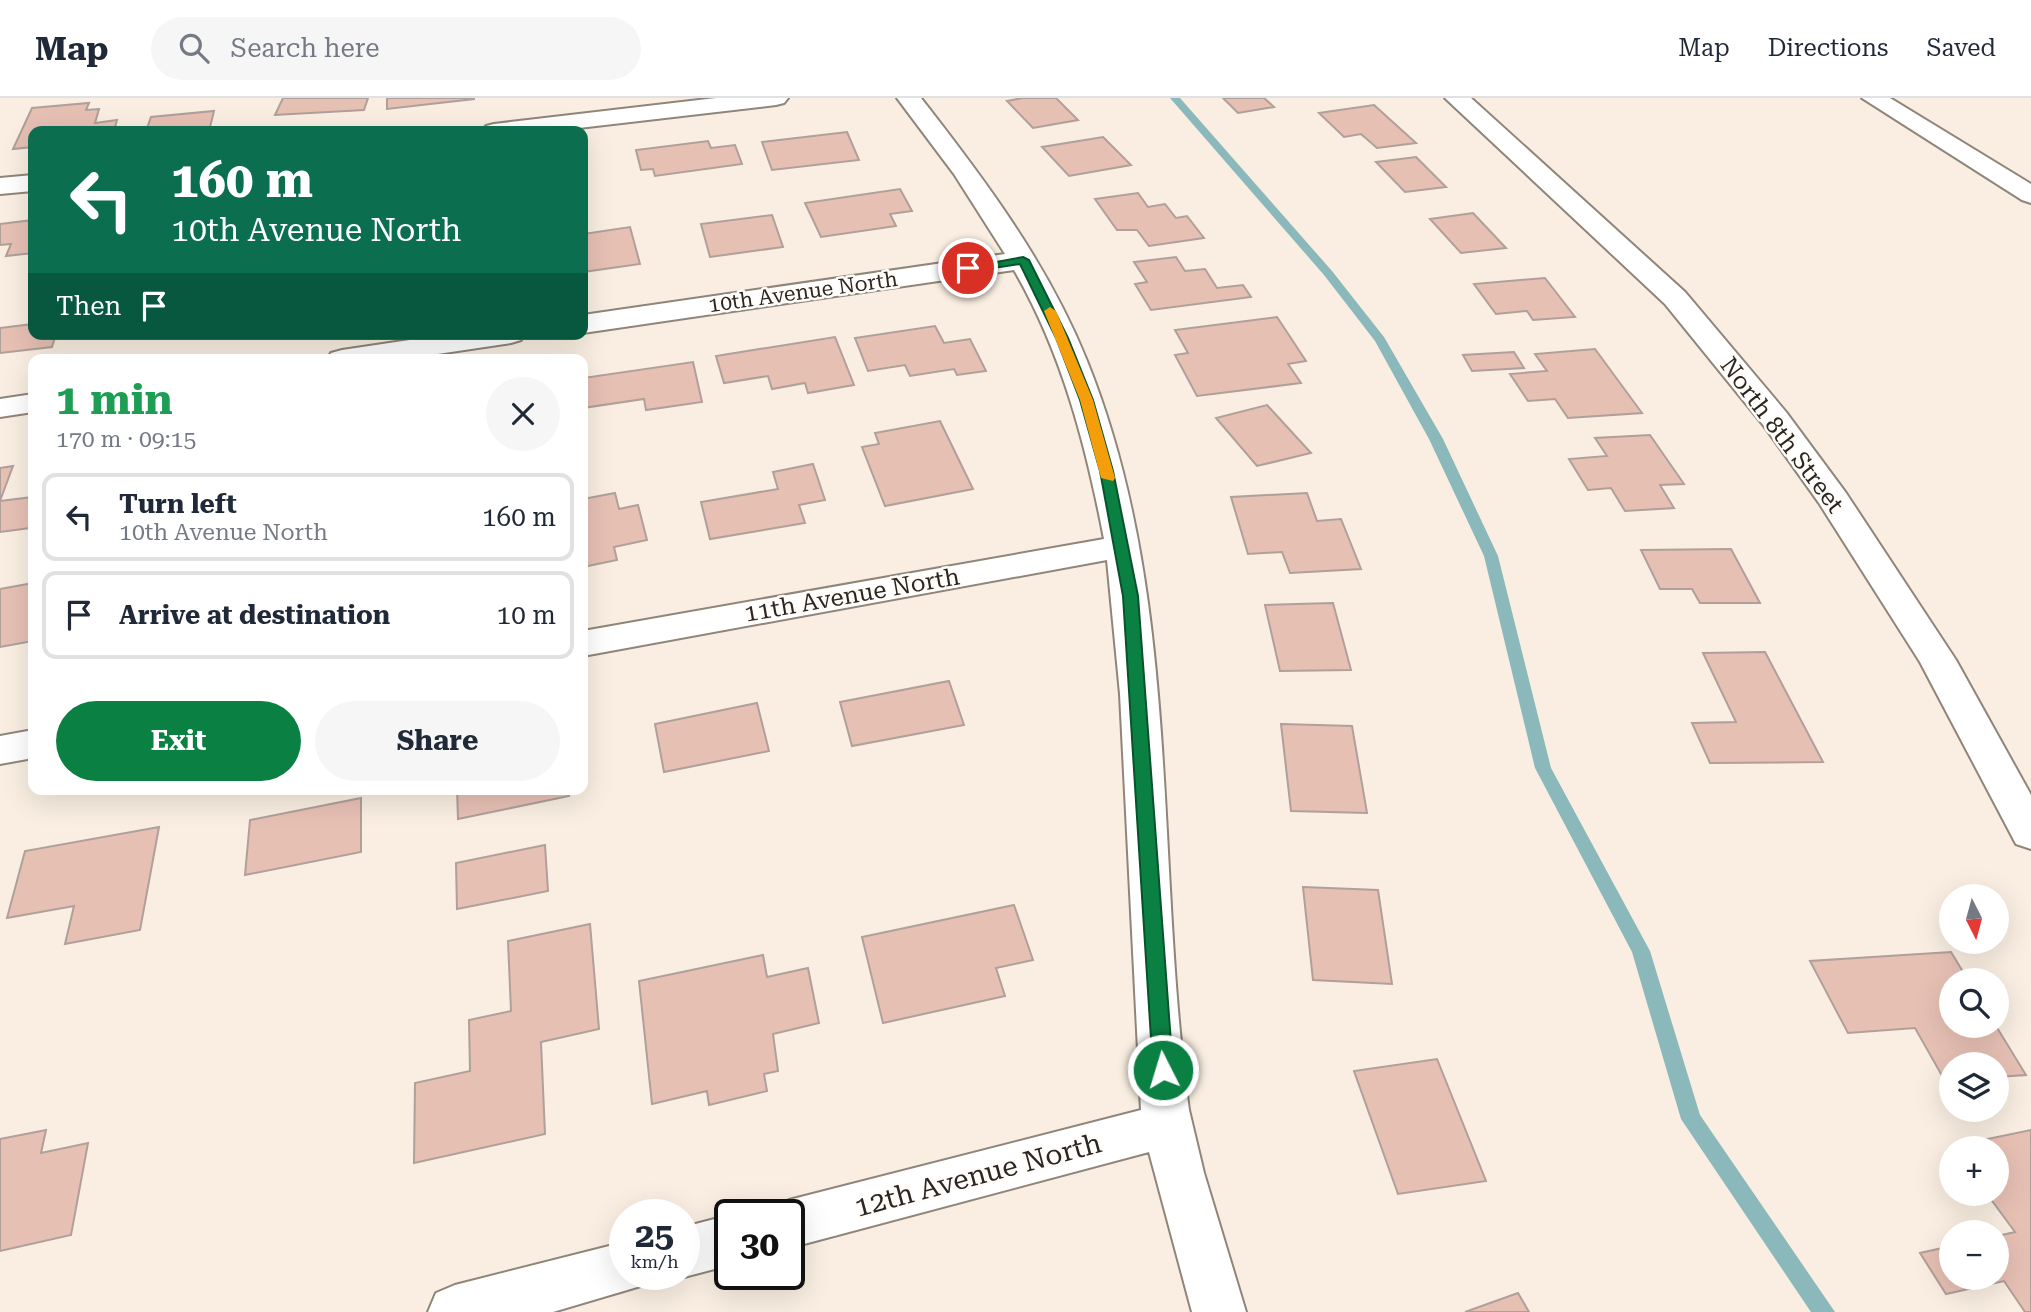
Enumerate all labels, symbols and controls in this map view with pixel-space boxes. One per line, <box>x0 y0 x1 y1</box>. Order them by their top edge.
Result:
search box <box>151 17 641 80</box>
text: Map <box>35 29 109 68</box>
icon: search <box>175 29 213 67</box>
text: Search here <box>231 33 380 63</box>
text: Map <box>1678 34 1730 62</box>
text: Directions <box>1768 34 1888 62</box>
text: Saved <box>1926 34 1996 62</box>
text: 160 m <box>171 152 313 209</box>
icon: left <box>56 154 147 245</box>
text: 10th Avenue North <box>171 211 462 249</box>
pin <box>938 238 998 298</box>
icon: arrive <box>949 249 987 287</box>
street label: 10th Avenue North <box>707 267 899 317</box>
icon: arrive <box>135 287 173 325</box>
text: Then <box>56 291 121 321</box>
street label: North 8th Street <box>1714 352 1850 518</box>
text: 1 min <box>56 375 173 424</box>
button: close <box>486 377 560 451</box>
text: 170 m · 09:15 <box>56 426 196 453</box>
text: Turn left <box>119 489 237 519</box>
icon: left <box>60 498 98 536</box>
text: 160 m <box>482 502 556 532</box>
text: 10th Avenue North <box>119 519 328 546</box>
street label: 11th Avenue North <box>742 562 962 628</box>
icon: arrive <box>60 596 98 634</box>
text: Arrive at destination <box>119 600 390 630</box>
text: 10 m <box>497 600 556 630</box>
button: Exit <box>56 701 301 781</box>
button: Share <box>315 701 560 781</box>
north arrow <box>1939 884 2009 954</box>
map controls <box>1939 884 2009 1290</box>
button: search <box>1939 968 2009 1038</box>
position arrow <box>1126 1033 1200 1107</box>
button: layers <box>1939 1052 2009 1122</box>
street label: 12th Avenue North <box>851 1126 1105 1224</box>
button: + <box>1939 1136 2009 1206</box>
speed limit sign: 30 <box>714 1199 805 1290</box>
text: 25 <box>635 1215 674 1256</box>
button: − <box>1939 1220 2009 1290</box>
text: km/h <box>630 1251 679 1272</box>

